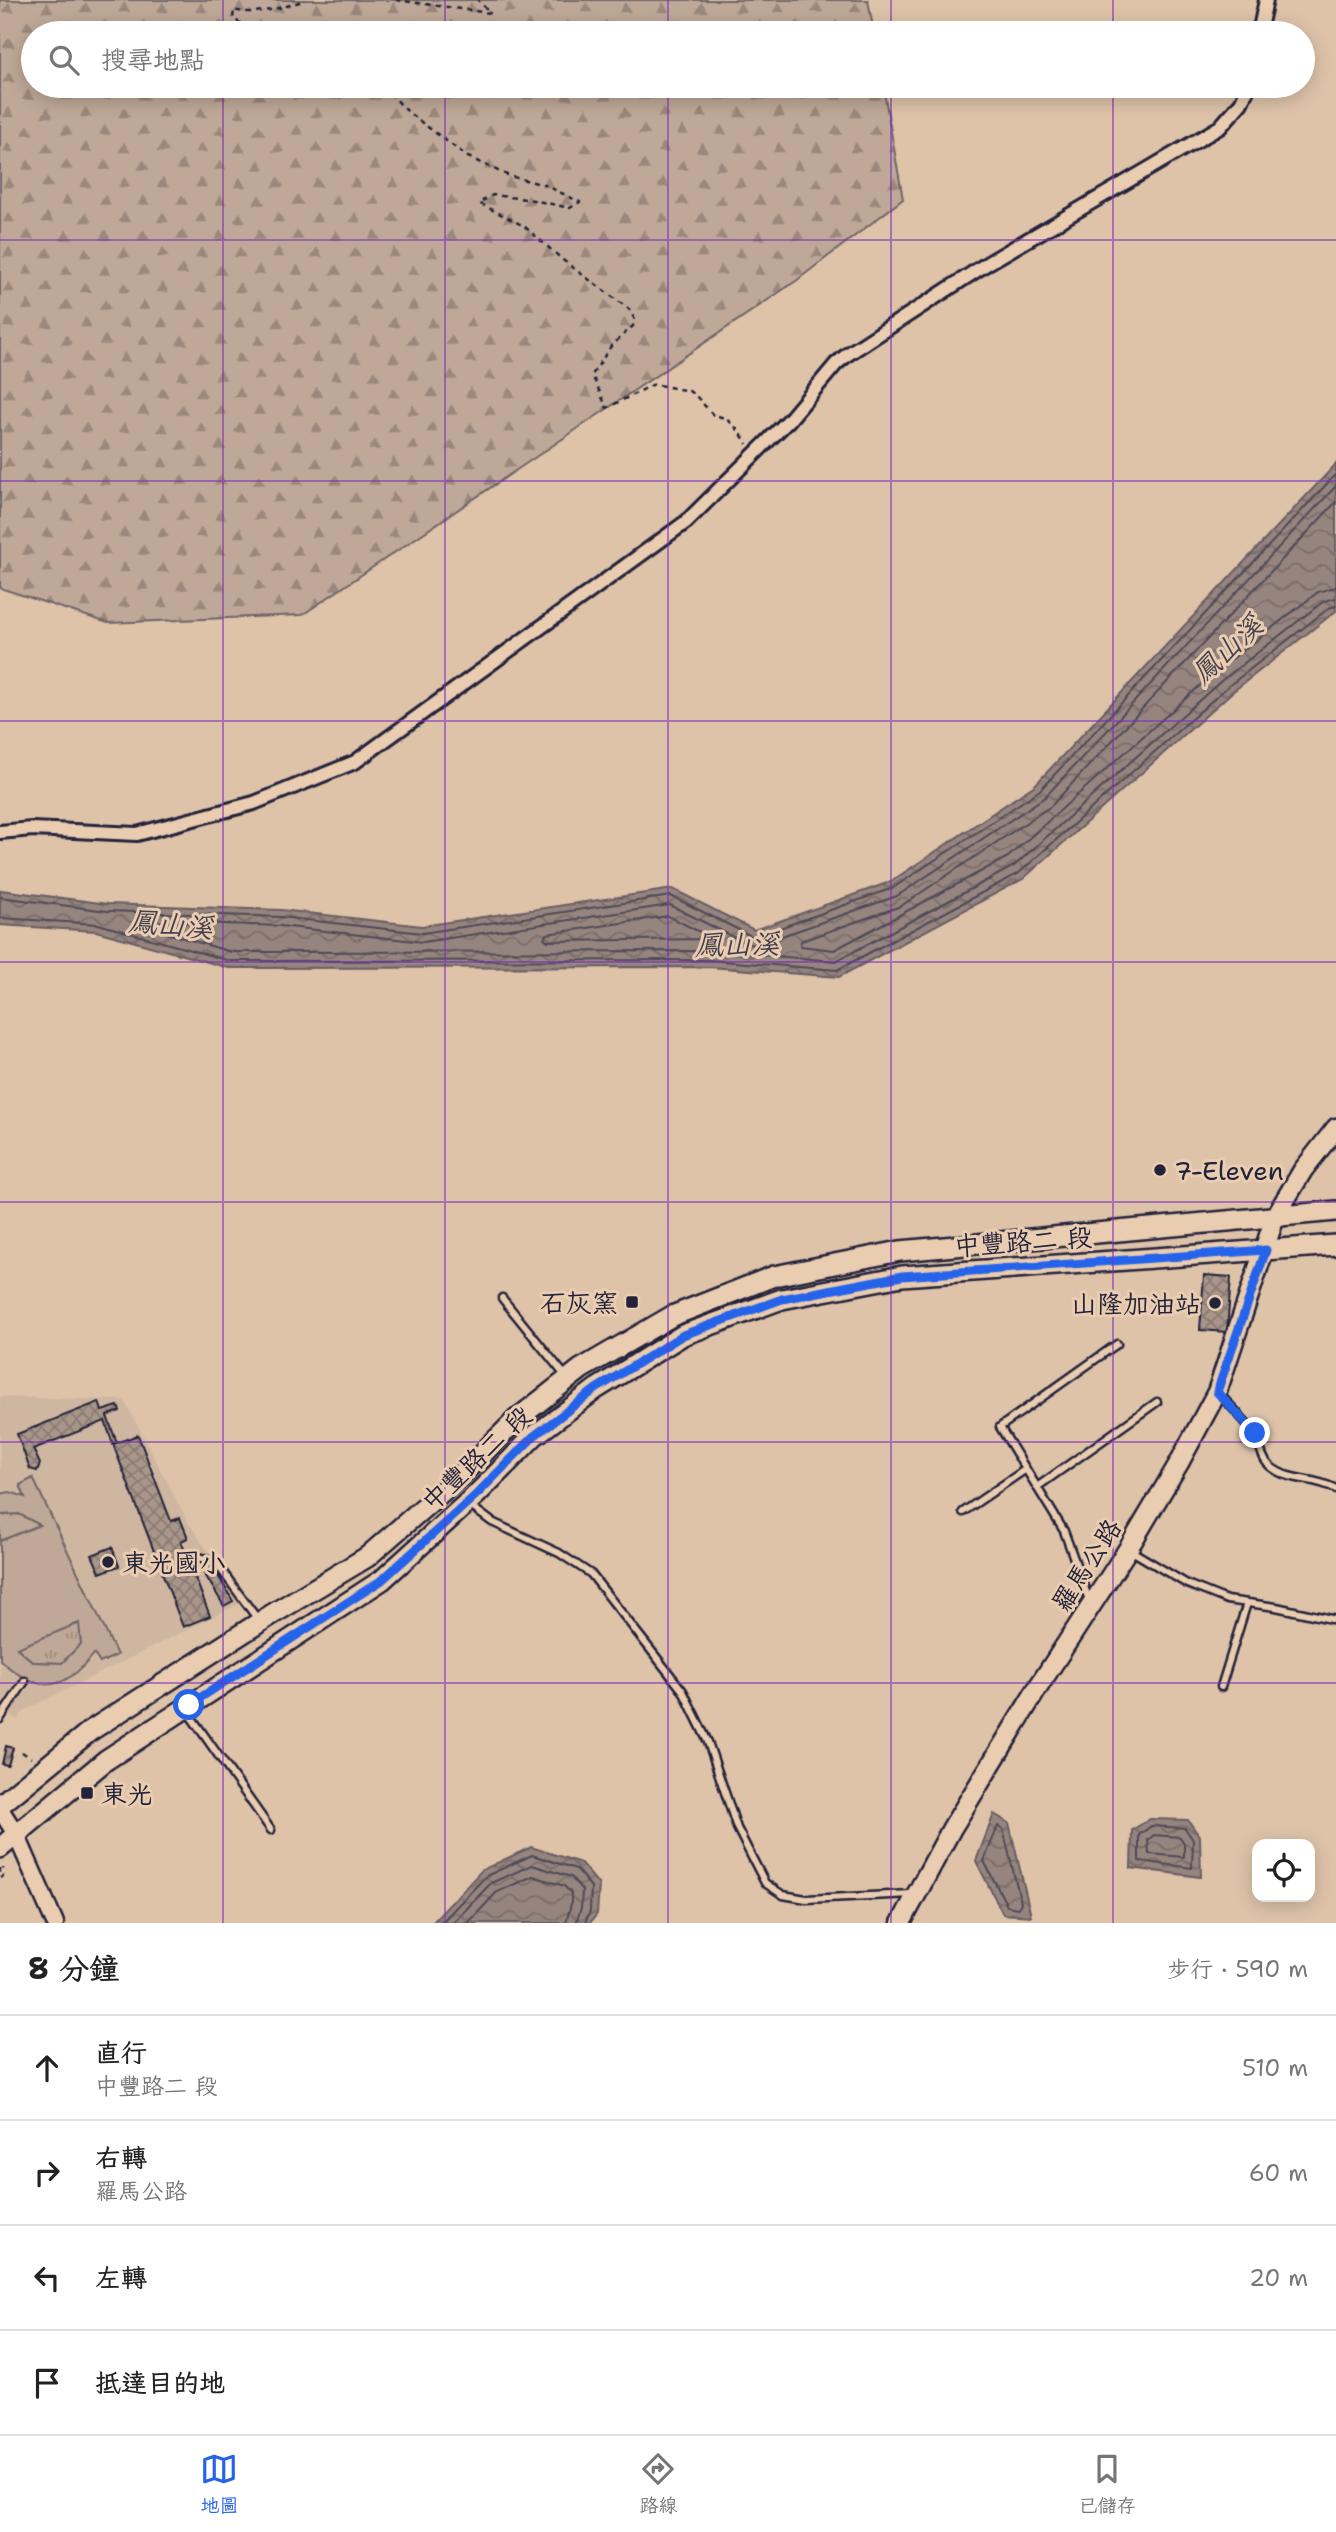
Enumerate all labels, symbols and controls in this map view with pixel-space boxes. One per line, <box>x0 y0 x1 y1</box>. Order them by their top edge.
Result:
search box <box>21 21 1315 98</box>
icon: search <box>45 41 83 79</box>
text: 搜尋地點 <box>101 42 205 77</box>
water label: 鳳山溪 <box>1183 605 1272 692</box>
water label: 鳳山溪 <box>126 901 216 947</box>
water label: 鳳山溪 <box>694 924 781 964</box>
place label: 7-Eleven <box>1174 1153 1284 1188</box>
marker: 7-Eleven <box>1152 1162 1168 1178</box>
street label: 中豐路二 段 <box>953 1219 1093 1263</box>
place label: 石灰窯 <box>540 1285 618 1320</box>
place label: 山隆加油站 <box>1071 1286 1201 1321</box>
marker: 石灰窯 <box>624 1294 640 1310</box>
marker: 山隆加油站 <box>1207 1295 1223 1311</box>
street label: 中豐路二 段 <box>413 1398 539 1518</box>
route end <box>1239 1417 1270 1448</box>
street label: 羅馬公路 <box>1043 1512 1129 1618</box>
place label: 東光國小 <box>122 1545 226 1580</box>
marker: 東光國小 <box>100 1554 116 1570</box>
route start <box>173 1689 204 1720</box>
place label: 東光 <box>101 1776 153 1811</box>
marker: 東光 <box>79 1785 95 1801</box>
map controls <box>1252 1839 1315 1902</box>
button: locate <box>1252 1839 1315 1902</box>
text: 8 分鐘 <box>28 1948 119 1989</box>
text: 步行 · 590 m <box>1167 1954 1308 1984</box>
text: 直行 <box>95 2035 147 2070</box>
icon: ahead <box>28 2049 66 2087</box>
text: 510 m <box>1242 2053 1308 2083</box>
text: 中豐路二 段 <box>95 2071 218 2101</box>
text: 右轉 <box>95 2140 147 2175</box>
icon: right <box>28 2154 66 2192</box>
text: 60 m <box>1249 2158 1308 2188</box>
text: 羅馬公路 <box>95 2176 187 2206</box>
icon: left <box>28 2259 66 2297</box>
text: 左轉 <box>95 2260 147 2295</box>
text: 20 m <box>1249 2263 1308 2293</box>
icon: arrive <box>28 2364 66 2402</box>
text: 抵達目的地 <box>95 2365 225 2400</box>
tab: 地圖 <box>200 2450 239 2518</box>
tab: 路線 <box>639 2450 678 2518</box>
tab: 已儲存 <box>1078 2450 1136 2518</box>

